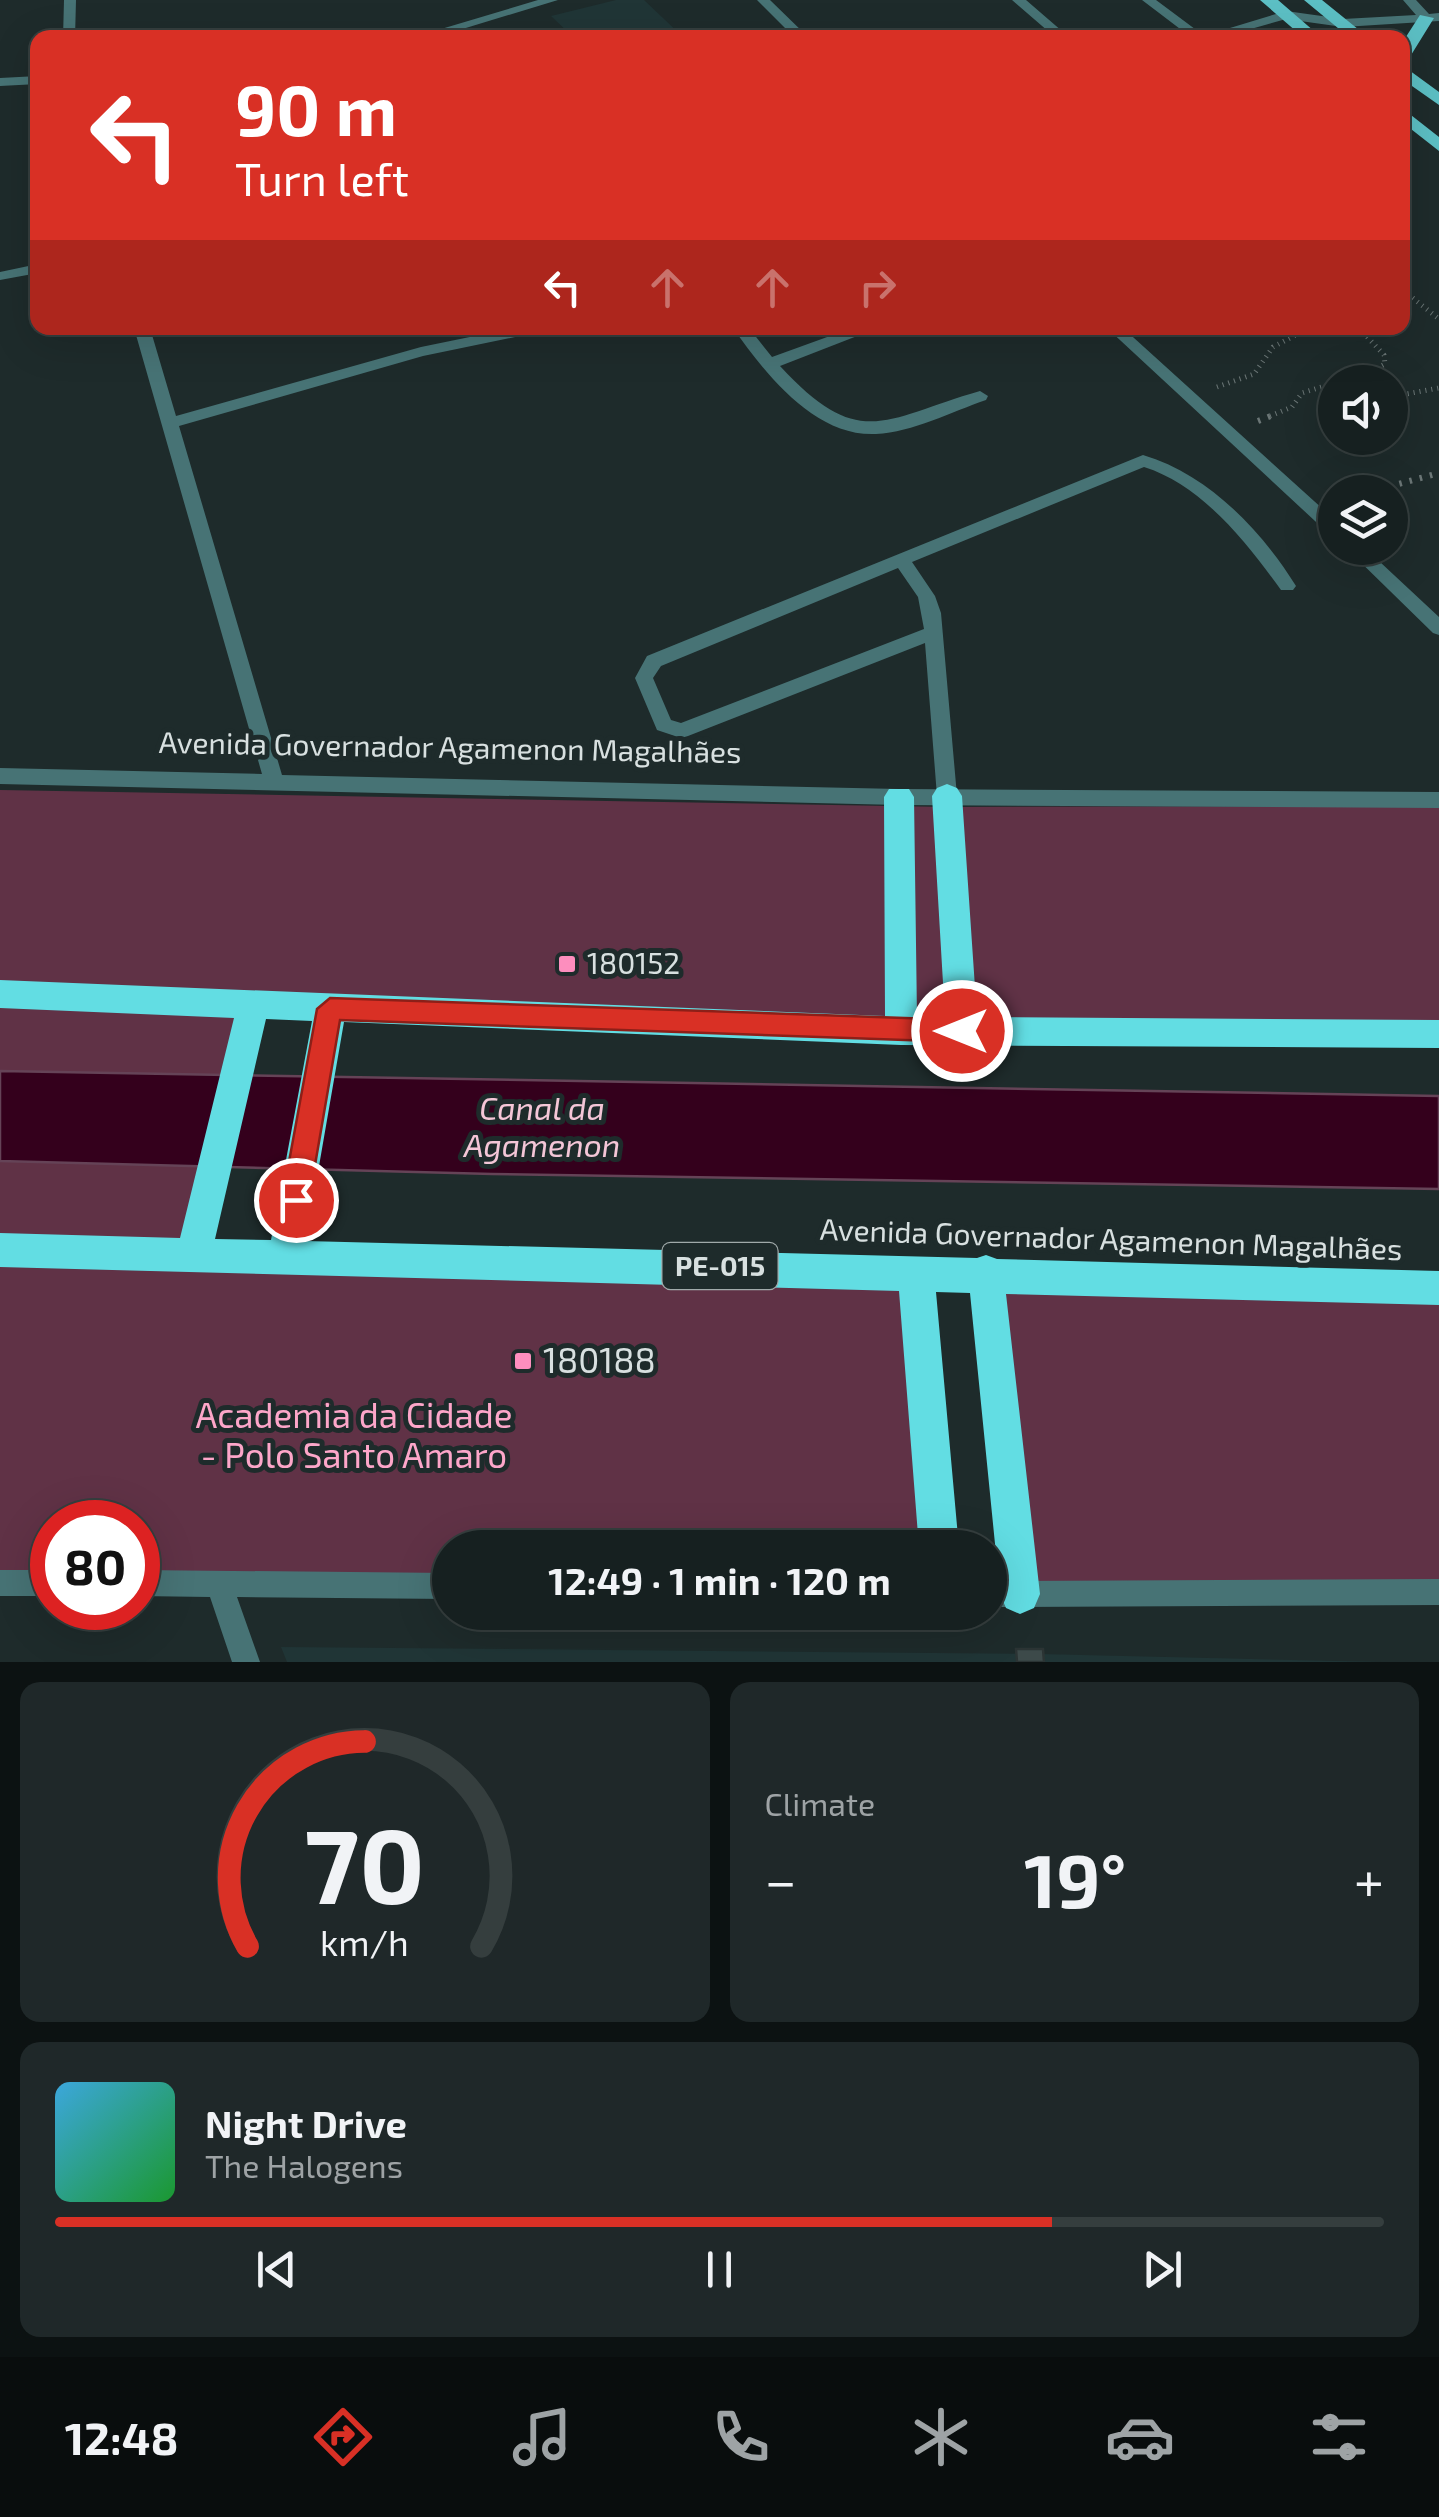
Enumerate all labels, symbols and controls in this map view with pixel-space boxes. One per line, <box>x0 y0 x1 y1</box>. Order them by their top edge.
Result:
text: 90 m <box>235 66 397 150</box>
icon: left <box>70 70 200 200</box>
text: Turn left <box>235 151 409 205</box>
icon: left <box>535 260 590 315</box>
icon: ahead <box>640 260 695 315</box>
icon: ahead <box>745 260 800 315</box>
icon: right <box>850 260 905 315</box>
map controls <box>1318 365 1408 565</box>
button: sound <box>1318 365 1408 455</box>
button: layers <box>1318 475 1408 565</box>
street label: Avenida Governador Agamenon Magalhães <box>158 723 742 769</box>
place label: 180152 <box>587 944 680 980</box>
marker: 180152 <box>556 953 578 975</box>
position arrow <box>910 979 1014 1083</box>
water label: Canal da Agamenon <box>463 1088 620 1164</box>
pin <box>254 1158 339 1243</box>
icon: arrive <box>269 1173 324 1228</box>
street label: Avenida Governador Agamenon Magalhães <box>819 1210 1403 1266</box>
road number: PE-015 <box>662 1243 778 1289</box>
place label: 180188 <box>543 1338 656 1380</box>
marker: 180188 <box>512 1350 534 1372</box>
park label: Academia da Cidade - Polo Santo Amaro <box>195 1393 513 1475</box>
speed limit sign: 80 <box>30 1500 160 1630</box>
text: 12:49 · 1 min · 120 m <box>548 1557 891 1603</box>
text: Climate <box>765 1784 875 1822</box>
text: 70 <box>304 1800 425 1925</box>
text: 19° <box>1024 1833 1126 1923</box>
text: − <box>765 1846 797 1912</box>
text: + <box>1354 1846 1384 1912</box>
text: km/h <box>320 1920 409 1963</box>
text: Night Drive <box>205 2100 407 2146</box>
text: The Halogens <box>205 2146 403 2184</box>
icon: previous <box>249 2242 304 2297</box>
icon: pause <box>692 2242 747 2297</box>
icon: next <box>1135 2242 1190 2297</box>
icon: directions <box>308 2402 378 2472</box>
icon: music <box>507 2402 577 2472</box>
icon: phone <box>706 2402 776 2472</box>
icon: climate <box>906 2402 976 2472</box>
icon: car <box>1105 2402 1175 2472</box>
icon: filters <box>1304 2402 1374 2472</box>
text: 12:48 <box>65 2410 179 2464</box>

